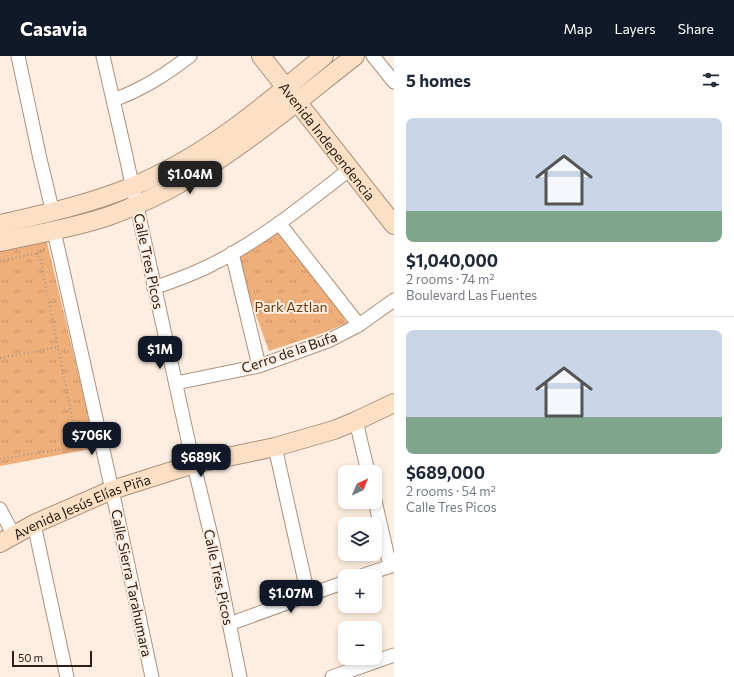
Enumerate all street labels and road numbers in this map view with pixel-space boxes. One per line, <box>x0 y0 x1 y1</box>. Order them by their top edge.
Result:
street label: Avenida Independencia <box>276 78 380 203</box>
street label: Calle Tres Picos <box>131 212 167 310</box>
street label: Cerro de la Bufa <box>239 328 339 376</box>
street label: Avenida Jesús Elías Piña <box>10 470 152 543</box>
street label: Calle Sierra Tarahumara <box>108 508 156 658</box>
street label: Calle Tres Picos <box>201 528 237 626</box>

